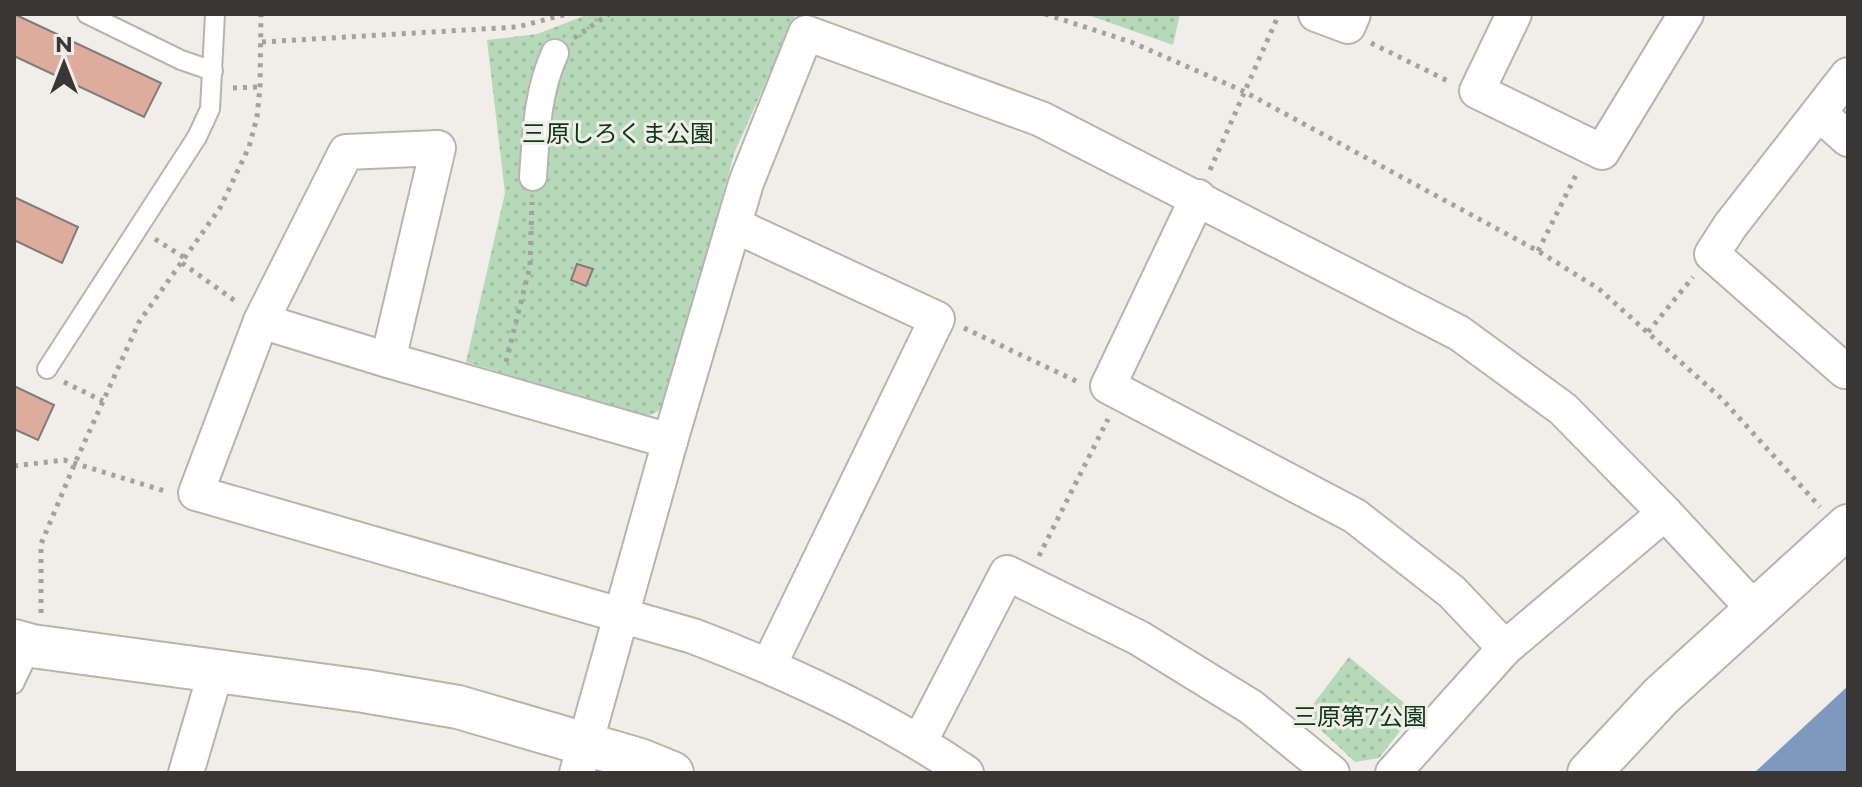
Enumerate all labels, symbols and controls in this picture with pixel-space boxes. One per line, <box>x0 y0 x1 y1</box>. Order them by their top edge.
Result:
north arrow <box>24 24 104 104</box>
text: N <box>55 31 73 58</box>
park label: 三原しろくま公園 <box>522 119 714 148</box>
park label: 三原第7公園 <box>1293 702 1427 731</box>

